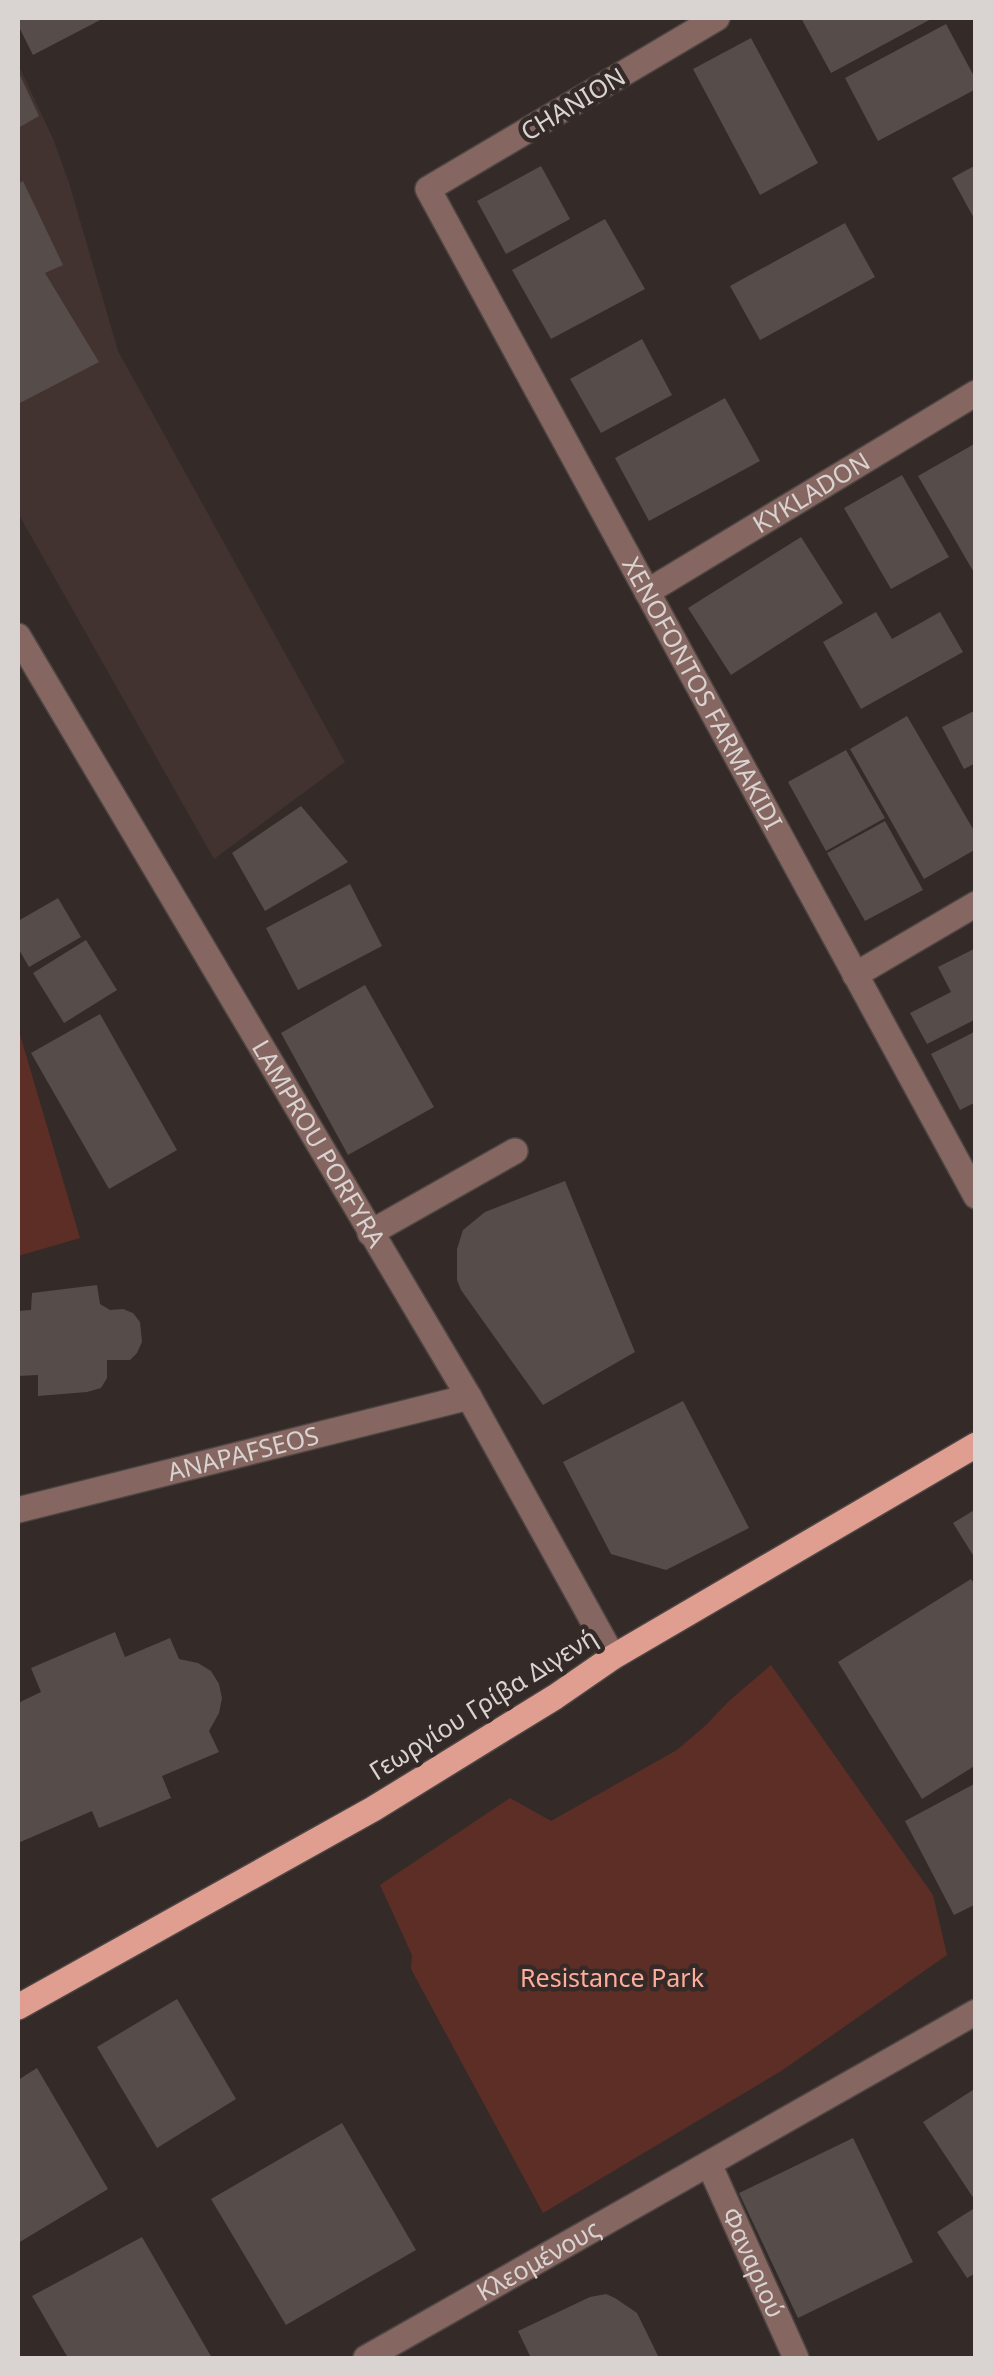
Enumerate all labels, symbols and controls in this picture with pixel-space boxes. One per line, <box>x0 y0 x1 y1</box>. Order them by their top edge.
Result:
street label: CHANION <box>514 59 631 148</box>
street label: KYKLADON <box>746 443 876 540</box>
street label: XENOFONTOS FARMAKIDI <box>615 551 791 835</box>
street label: LAMPROU PORFYRA <box>245 1033 394 1253</box>
street label: ANAPAFSEOS <box>164 1417 322 1488</box>
street label: Γεωργίου Γρίβα Διγενή <box>362 1619 603 1787</box>
park label: Resistance Park <box>520 1960 705 1994</box>
street label: Φαναριού <box>715 2201 794 2323</box>
street label: Κλεομένους <box>470 2211 606 2308</box>

